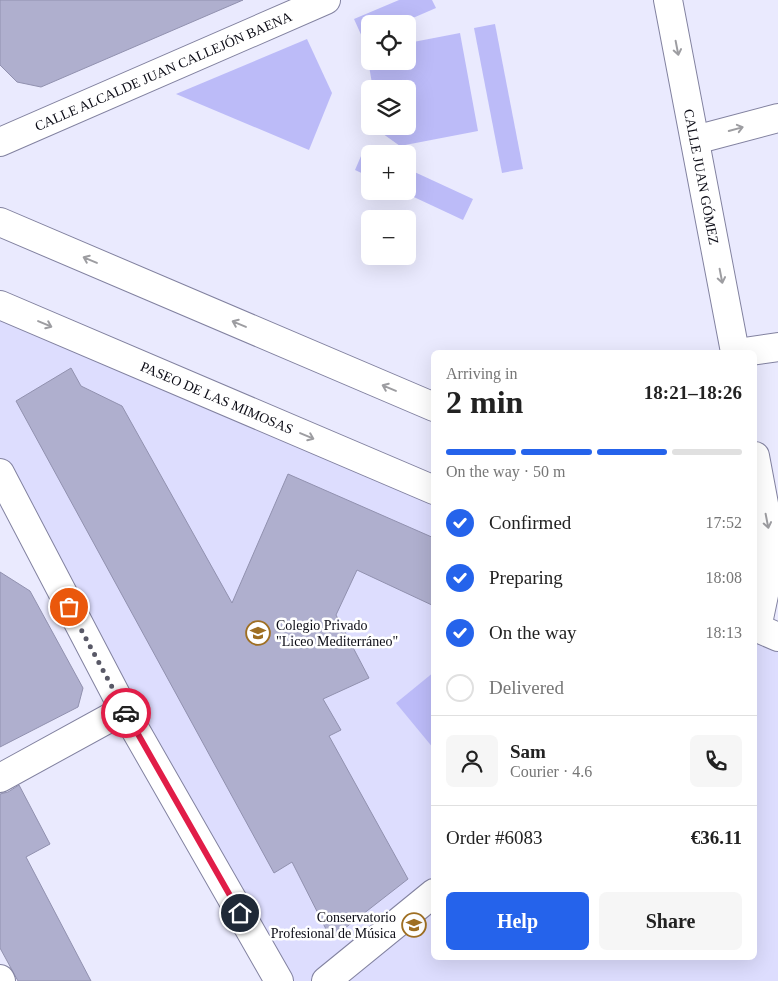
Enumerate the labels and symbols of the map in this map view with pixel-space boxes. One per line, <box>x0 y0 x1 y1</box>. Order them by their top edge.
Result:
street label: CALLE ALCALDE JUAN CALLEJÓN BAENA <box>32 8 295 133</box>
one-way arrow <box>673 39 682 55</box>
street label: CALLE JUAN GÓMEZ <box>681 108 722 246</box>
one-way arrow <box>728 124 744 133</box>
one-way arrow <box>83 255 98 265</box>
one-way arrow <box>716 268 726 284</box>
one-way arrow <box>232 318 247 328</box>
one-way arrow <box>37 319 52 329</box>
street label: PASEO DE LAS MIMOSAS <box>139 358 296 437</box>
one-way arrow <box>382 382 397 392</box>
one-way arrow <box>299 431 314 441</box>
one-way arrow <box>763 513 773 529</box>
pin <box>48 586 90 628</box>
place label: Colegio Privado "Liceo Mediterráneo" <box>276 618 398 649</box>
school or university icon: Colegio Privado "Liceo Mediterráneo" <box>245 620 271 646</box>
courier <box>101 688 151 738</box>
pin <box>219 892 261 934</box>
place label: Conservatorio Profesional de Música <box>271 910 397 941</box>
school or university icon: Conservatorio Profesional de Música <box>401 912 427 938</box>

